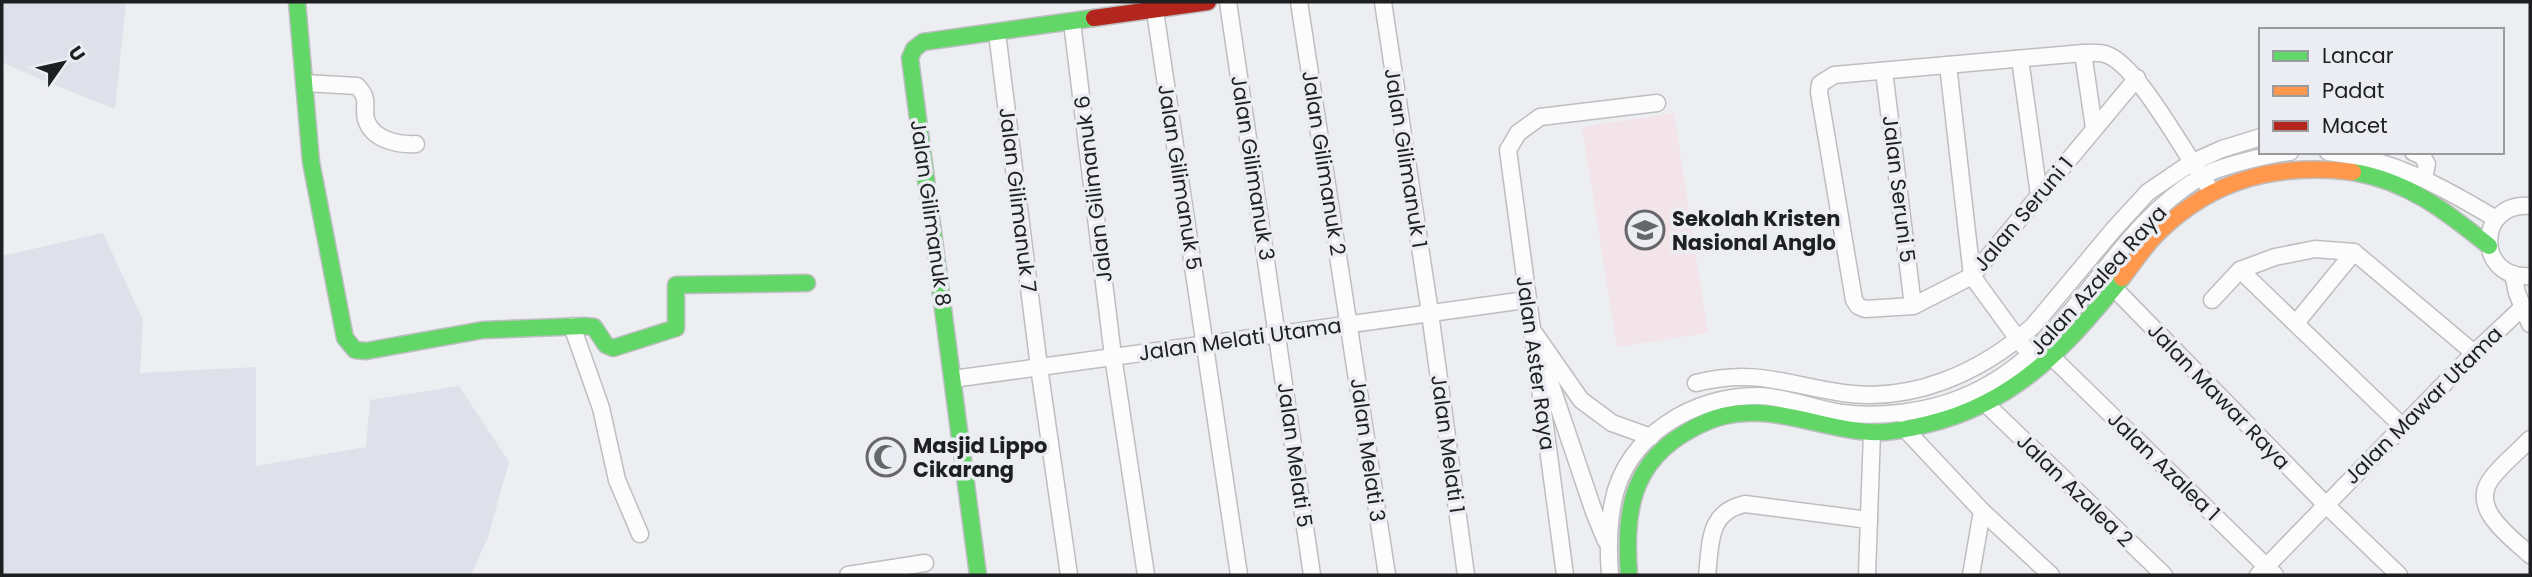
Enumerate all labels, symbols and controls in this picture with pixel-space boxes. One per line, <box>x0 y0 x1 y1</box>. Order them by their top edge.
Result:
north arrow <box>28 28 98 98</box>
legend <box>2259 28 2504 154</box>
text: U <box>62 41 92 67</box>
text: Lancar <box>2322 41 2394 70</box>
street label: Jalan Gilimanuk 1 <box>1377 66 1435 250</box>
street label: Jalan Gilimanuk 2 <box>1295 68 1353 258</box>
street label: Jalan Gilimanuk 3 <box>1224 73 1282 263</box>
text: Padat <box>2322 76 2384 105</box>
street label: Jalan Gilimanuk 5 <box>1151 82 1209 272</box>
street label: Jalan Gilimanuk 6 <box>1067 94 1119 284</box>
street label: Jalan Gilimanuk 7 <box>992 106 1044 294</box>
text: Macet <box>2322 111 2388 140</box>
street label: Jalan Seruni 5 <box>1876 114 1922 264</box>
street label: Jalan Gilimanuk 8 <box>904 118 958 308</box>
street label: Jalan Seruni 1 <box>1966 151 2080 277</box>
street label: Jalan Azalea Raya <box>2023 199 2173 361</box>
place label: Sekolah Kristen Nasional Anglo <box>1672 204 1840 257</box>
school or university icon: Sekolah Kristen Nasional Anglo <box>1624 209 1666 251</box>
street label: Jalan Aster Raya <box>1509 274 1563 452</box>
street label: Jalan Melati Utama <box>1137 310 1343 368</box>
street label: Jalan Mawar Raya <box>2141 316 2297 476</box>
street label: Jalan Mawar Utama <box>2338 320 2508 490</box>
street label: Jalan Melati 1 <box>1424 373 1472 515</box>
street label: Jalan Melati 3 <box>1344 376 1392 524</box>
street label: Jalan Melati 5 <box>1270 381 1320 529</box>
street label: Jalan Azalea 1 <box>2101 405 2227 527</box>
street label: Jalan Azalea 2 <box>2010 427 2140 553</box>
place label: Masjid Lippo Cikarang <box>913 431 1047 484</box>
mosque icon: Masjid Lippo Cikarang <box>865 436 907 478</box>

